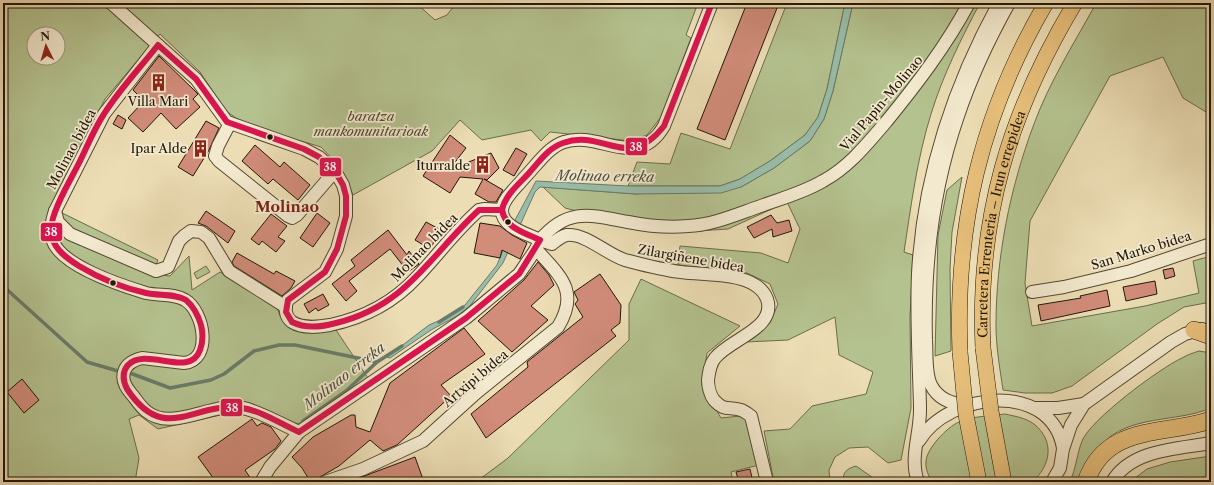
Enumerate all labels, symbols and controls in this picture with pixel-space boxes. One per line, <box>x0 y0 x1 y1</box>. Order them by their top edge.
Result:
north arrow <box>26 26 66 66</box>
text: N <box>40 29 51 43</box>
street label: Vial Papin-Molinao <box>836 52 926 155</box>
building icon: Villa Mari <box>148 72 168 92</box>
place label: Villa Mari <box>127 93 188 109</box>
street label: Molinao bidea <box>43 106 99 192</box>
park label: baratza mankomunitarioak <box>313 108 428 139</box>
street label: Carretera Errenteria – Irun errepidea <box>974 108 1029 338</box>
unlabelled marker <box>265 132 275 142</box>
line badge: 38 <box>625 137 648 156</box>
building icon: Ipar Alde <box>190 138 210 158</box>
place label: Ipar Alde <box>131 140 187 156</box>
text: 38 <box>630 140 643 154</box>
building icon: Iturralde <box>473 155 493 175</box>
line badge: 38 <box>319 157 342 177</box>
place label: Iturralde <box>416 157 470 173</box>
text: 38 <box>324 160 337 174</box>
water label: Molinao erreka <box>553 166 655 186</box>
district label: Molinao <box>255 197 319 216</box>
street label: Molinao bidea <box>387 209 461 285</box>
unlabelled marker <box>503 217 513 227</box>
line badge: 38 <box>40 222 63 242</box>
text: 38 <box>45 225 58 239</box>
street label: San Marko bidea <box>1089 227 1193 273</box>
street label: Zilargiñene bidea <box>637 241 746 275</box>
unlabelled marker <box>108 278 118 288</box>
water label: Molinao erreka <box>298 338 389 415</box>
street label: Artxipi bidea <box>438 346 511 411</box>
line badge: 38 <box>220 398 243 417</box>
text: 38 <box>226 401 239 415</box>

